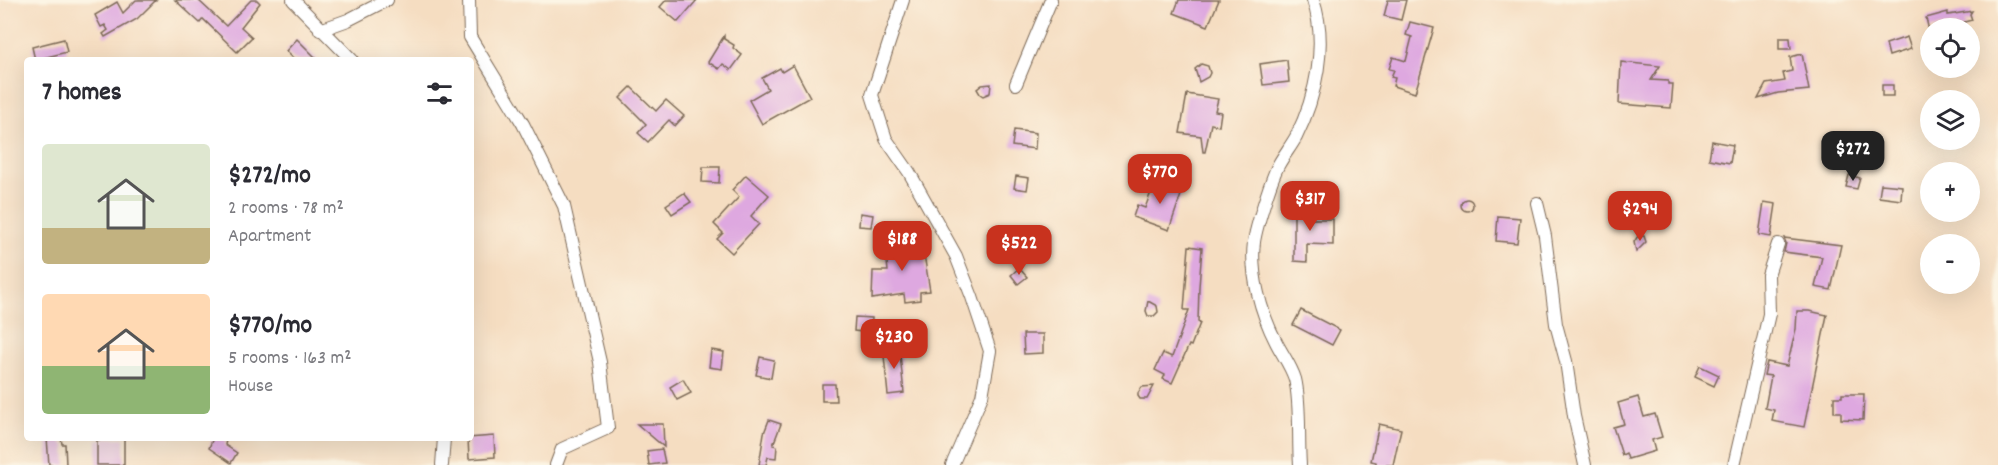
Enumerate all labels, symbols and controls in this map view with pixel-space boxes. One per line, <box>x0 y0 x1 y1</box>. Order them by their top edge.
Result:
map controls <box>1920 18 1980 294</box>
button: locate <box>1920 18 1980 78</box>
text: 7 homes <box>42 75 122 112</box>
icon: filters <box>423 77 456 110</box>
button: layers <box>1920 90 1980 150</box>
pin: $272 <box>1817 131 1889 182</box>
text: $272 <box>1835 136 1871 164</box>
pin: $770 <box>1124 154 1196 205</box>
text: $272/mo <box>228 158 311 195</box>
text: $770 <box>1142 159 1178 187</box>
button: + <box>1920 162 1980 222</box>
icon: home <box>90 168 162 240</box>
pin: $317 <box>1274 181 1346 232</box>
text: $317 <box>1294 186 1326 214</box>
pin: $294 <box>1604 191 1676 242</box>
text: 2 rooms · 78 m² <box>228 195 344 223</box>
text: $294 <box>1622 196 1658 224</box>
pin: $188 <box>866 221 938 272</box>
text: Apartment <box>228 223 311 251</box>
pin: $522 <box>983 225 1055 276</box>
text: $188 <box>887 226 917 254</box>
text: $522 <box>1001 230 1037 258</box>
button: − <box>1920 234 1980 294</box>
text: $770/mo <box>228 308 312 345</box>
icon: home <box>90 318 162 390</box>
pin: $230 <box>858 319 930 370</box>
text: $230 <box>875 324 913 352</box>
text: 5 rooms · 163 m² <box>228 345 352 373</box>
text: House <box>228 373 273 401</box>

